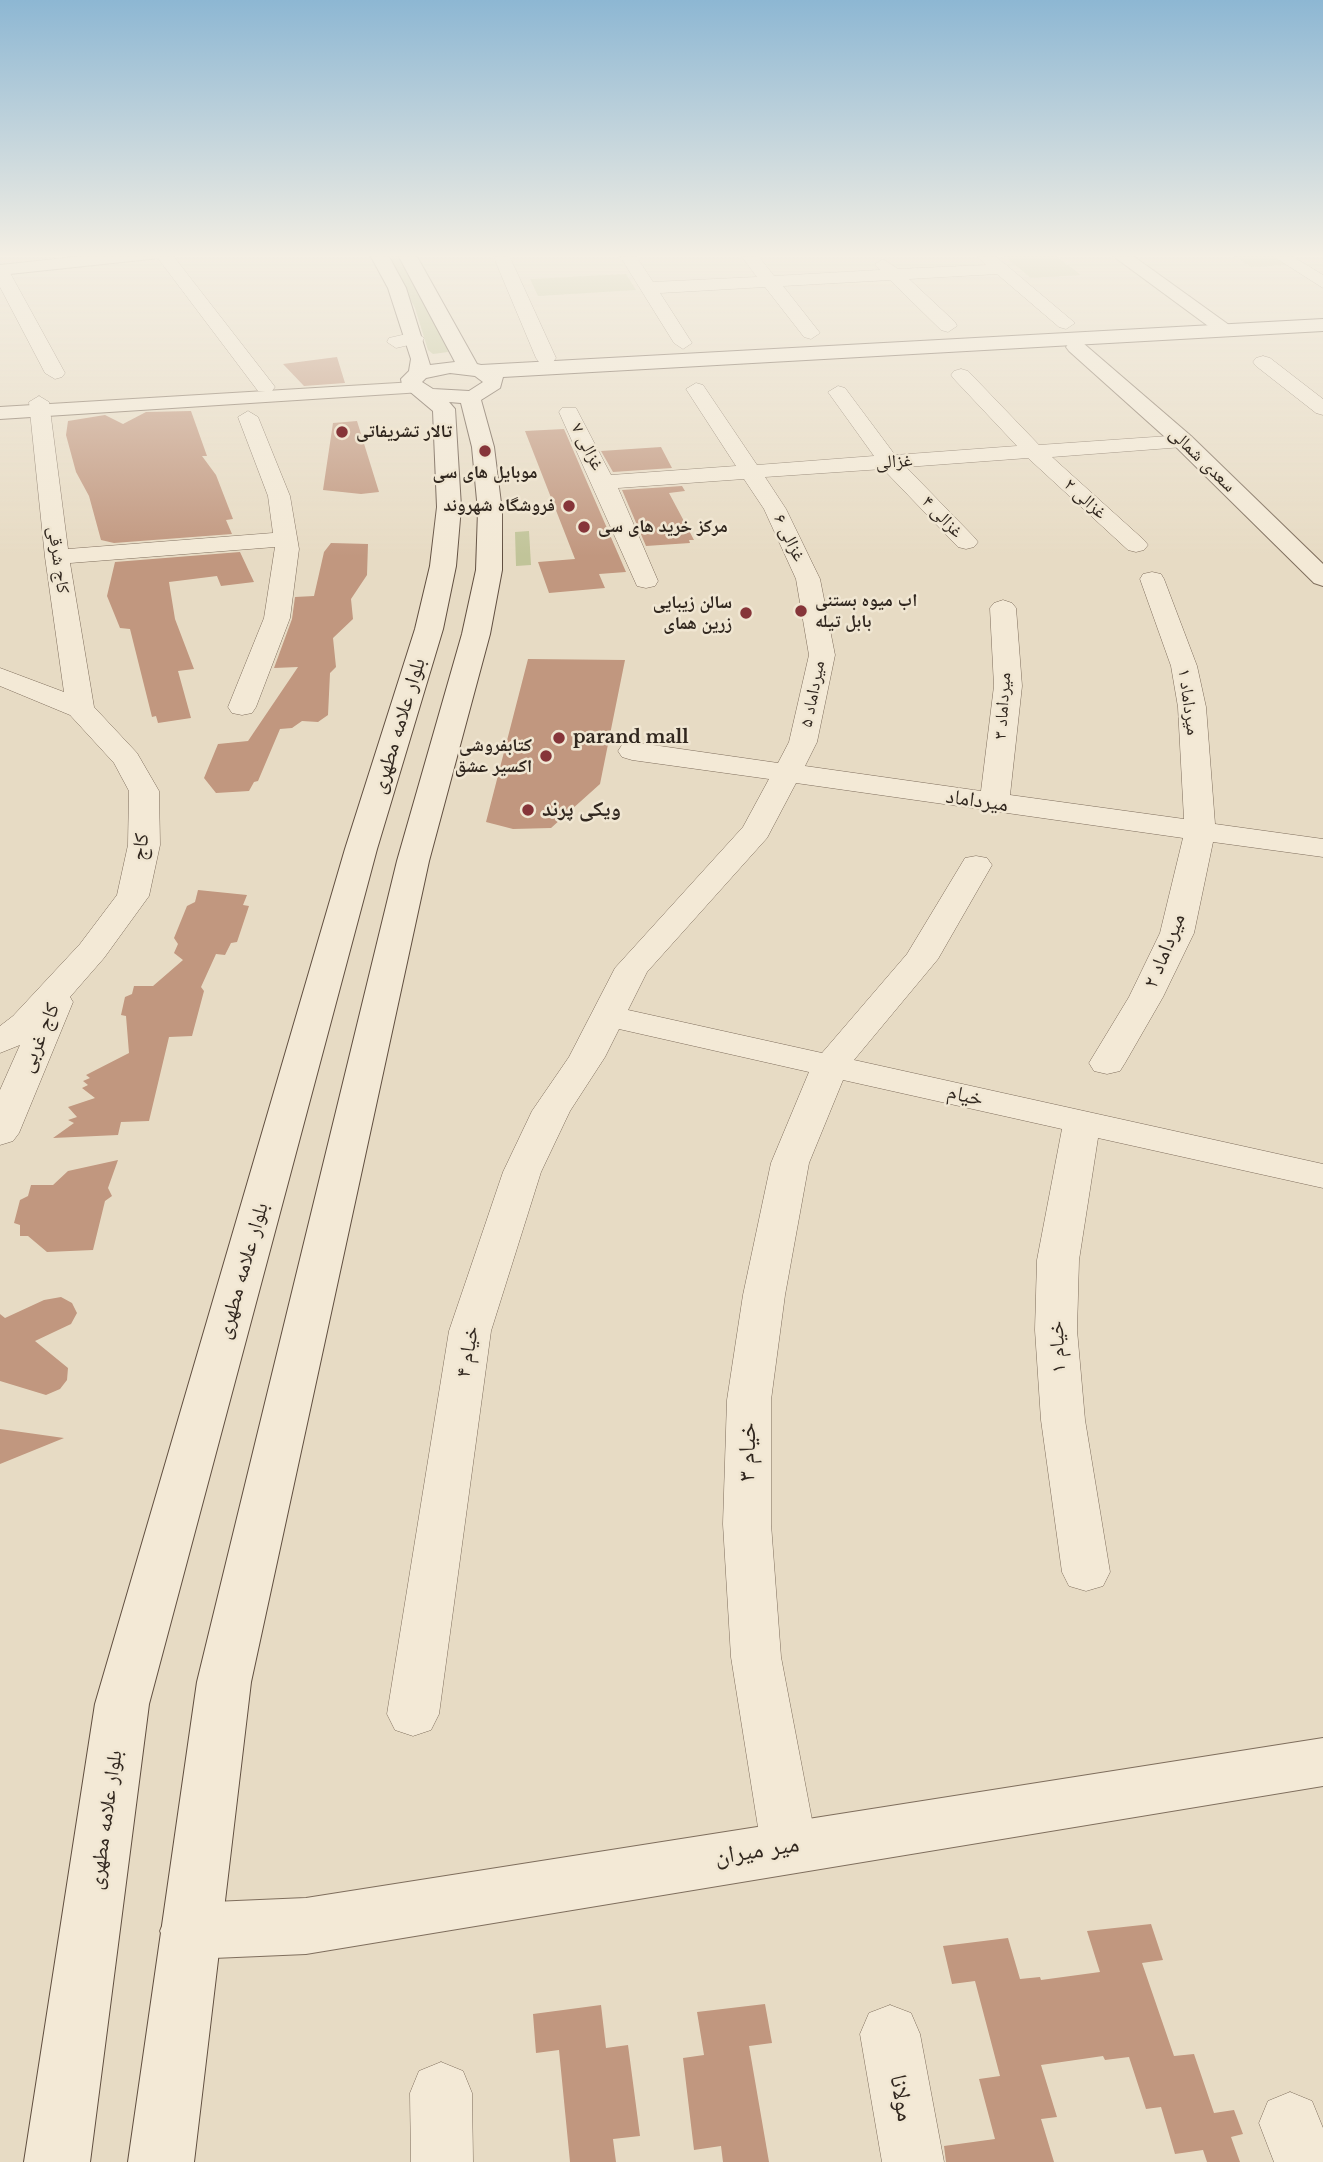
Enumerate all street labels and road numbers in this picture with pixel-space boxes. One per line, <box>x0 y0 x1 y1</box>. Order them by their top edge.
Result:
street label: غزالی ۷ <box>566 420 608 474</box>
street label: سعدی شمالی <box>1164 423 1240 497</box>
street label: غزالی <box>875 450 913 474</box>
street label: غزالی ۲ <box>1059 474 1111 524</box>
street label: غزالی ۴ <box>917 491 967 543</box>
street label: غزالی ۶ <box>768 511 810 565</box>
street label: کاج شرقی <box>43 525 73 595</box>
street label: بلوار علامه مطهری <box>366 655 432 797</box>
street label: میرداماد ۵ <box>796 659 830 729</box>
street label: میرداماد ۱ <box>1173 667 1203 737</box>
street label: میرداماد ۳ <box>990 672 1016 740</box>
street label: میرداماد <box>944 784 1010 818</box>
street label: کاج <box>127 832 155 862</box>
street label: میرداماد ۲ <box>1139 910 1191 992</box>
street label: کاج غربی <box>14 1000 66 1076</box>
street label: خیام <box>944 1080 986 1112</box>
street label: بلوار علامه مطهری <box>212 1200 274 1342</box>
street label: خیام ۱ <box>1044 1320 1072 1374</box>
street label: خیام ۴ <box>451 1324 485 1380</box>
street label: خیام ۳ <box>733 1422 763 1482</box>
street label: بلوار علامه مطهری <box>84 1749 128 1891</box>
street label: میر میران <box>713 1830 801 1872</box>
street label: مولانا <box>883 2072 919 2124</box>

